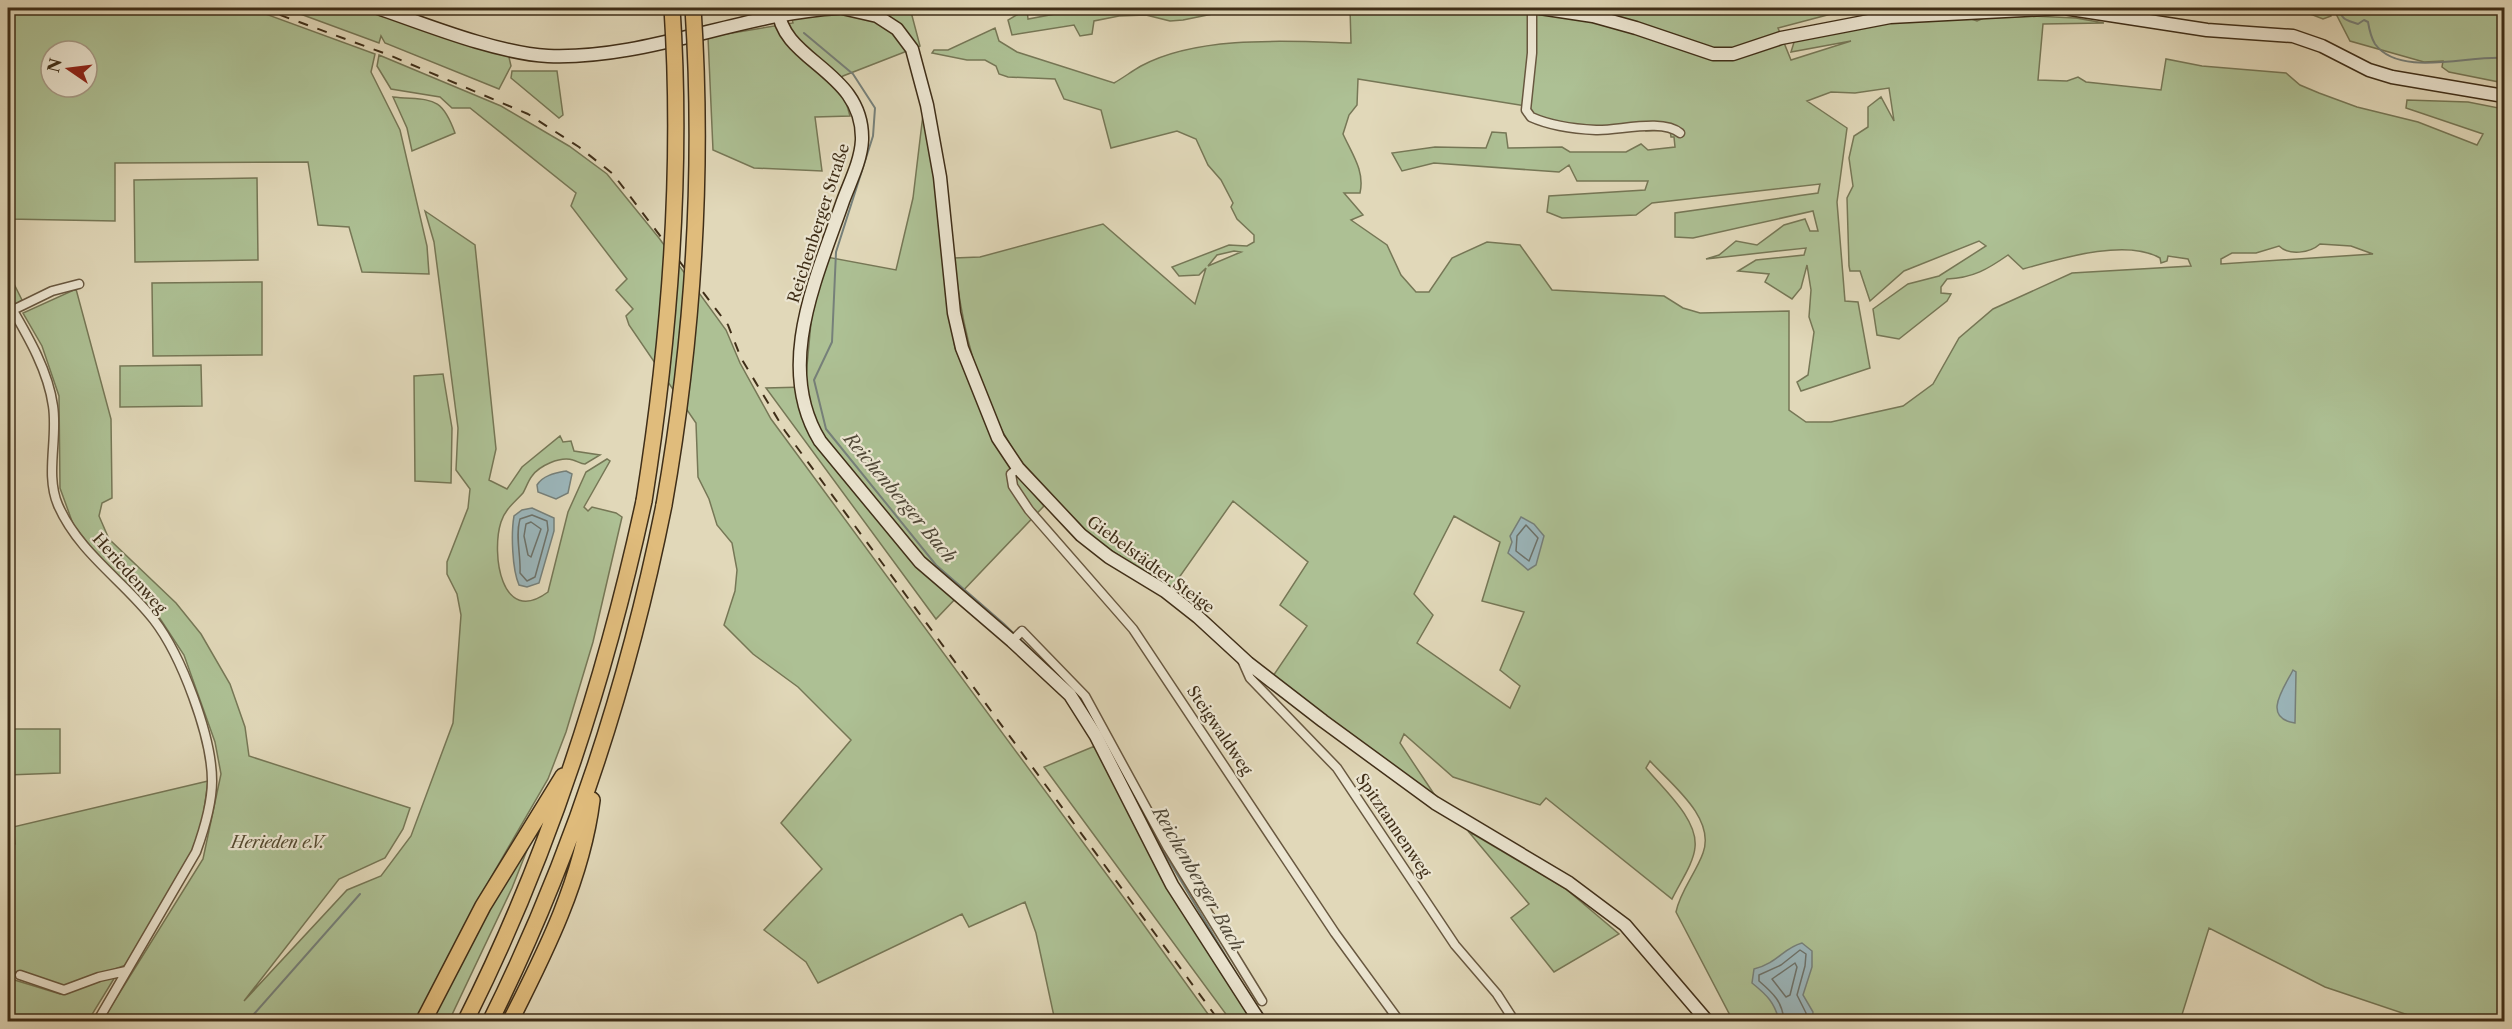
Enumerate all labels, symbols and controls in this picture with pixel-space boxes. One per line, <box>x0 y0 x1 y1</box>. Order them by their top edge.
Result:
north arrow <box>39 39 99 99</box>
text: N <box>43 56 66 75</box>
street label: Reichenberger Straße <box>783 141 853 305</box>
water label: Reichenberger Bach <box>838 427 961 568</box>
street label: Giebelstädter Steige <box>1083 511 1219 617</box>
street label: Heriedenweg <box>89 529 172 618</box>
street label: Steigwaldweg <box>1183 682 1257 779</box>
street label: Spitztannenweg <box>1352 769 1436 881</box>
water label: Reichenberger Bach <box>1147 801 1248 955</box>
park label: Herieden e.V. <box>229 832 327 852</box>

